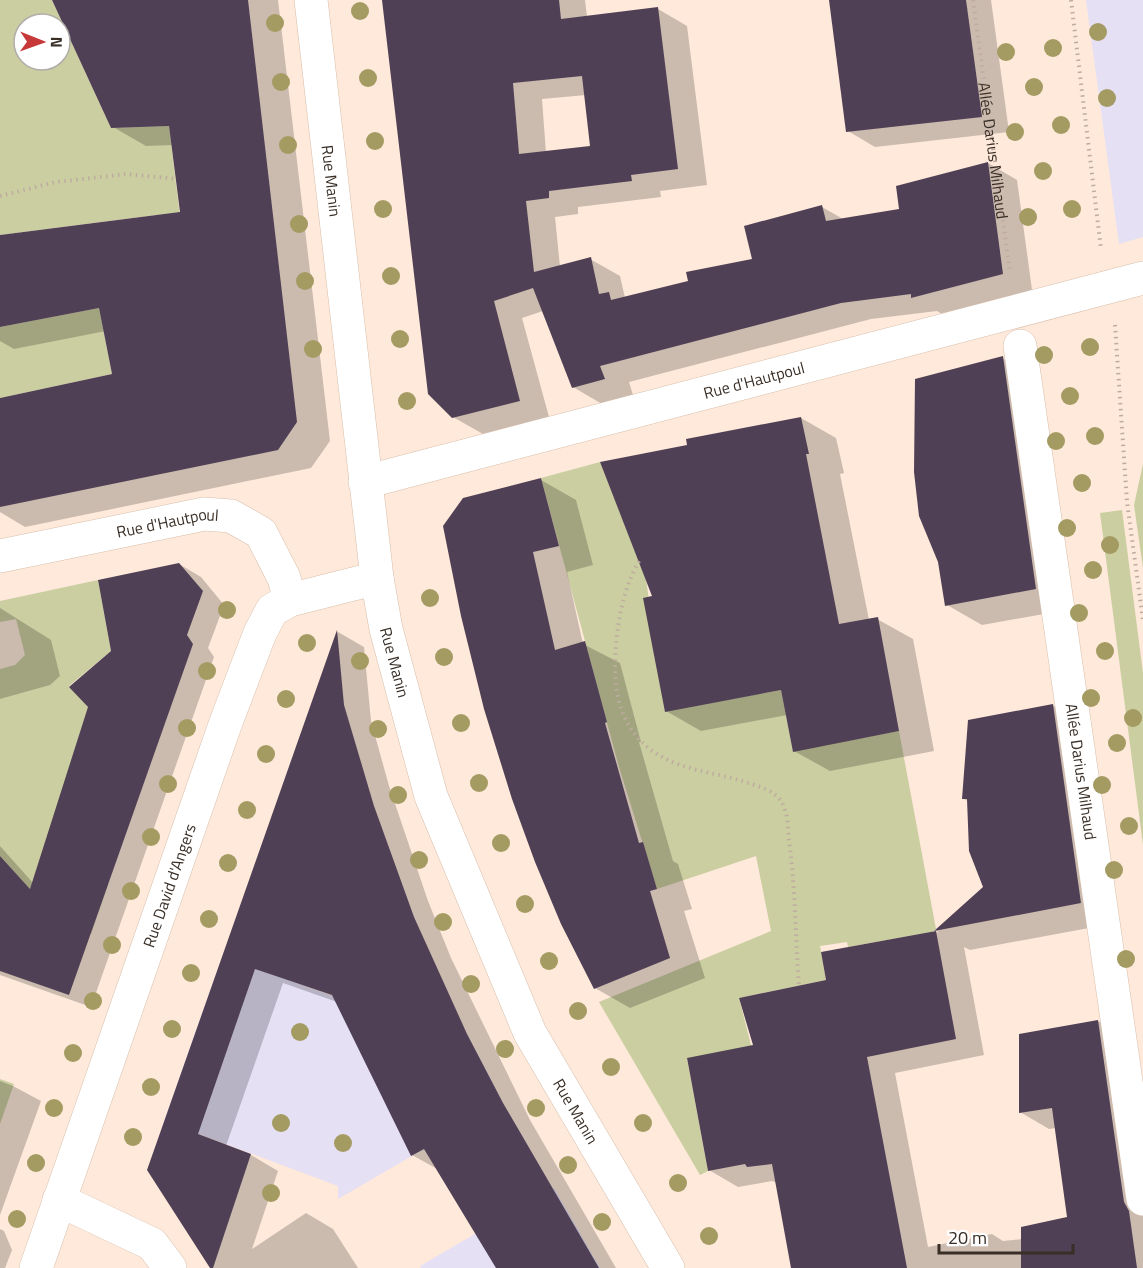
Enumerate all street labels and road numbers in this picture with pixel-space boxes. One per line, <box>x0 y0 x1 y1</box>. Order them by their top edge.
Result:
street label: Allée Darius Milhaud <box>972 81 1015 221</box>
street label: Rue Manin <box>316 144 348 218</box>
street label: Rue d'Hautpoul <box>701 355 807 405</box>
street label: Rue d'Hautpoul <box>114 502 219 544</box>
street label: Rue Manin <box>374 624 416 700</box>
street label: Allée Darius Milhaud <box>1060 702 1103 842</box>
street label: Rue David d'Angers <box>136 820 202 951</box>
street label: Rue Manin <box>547 1074 605 1148</box>

